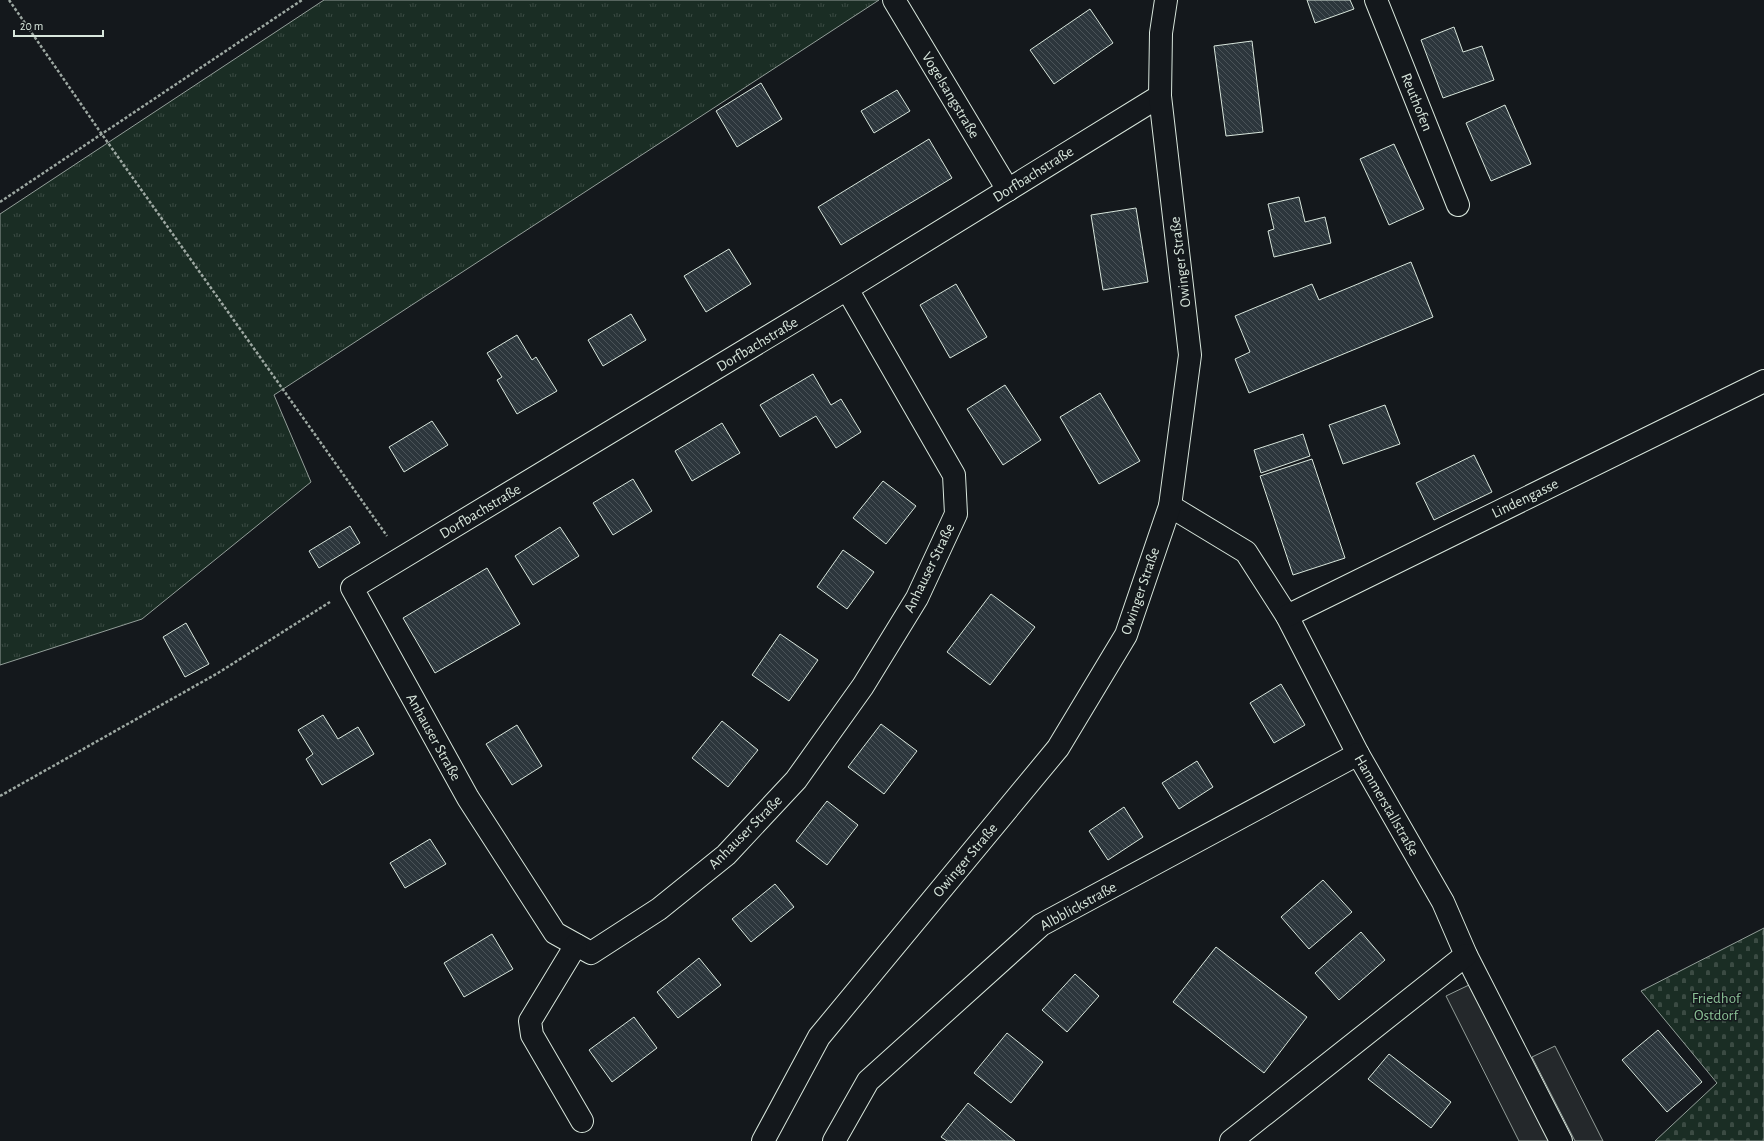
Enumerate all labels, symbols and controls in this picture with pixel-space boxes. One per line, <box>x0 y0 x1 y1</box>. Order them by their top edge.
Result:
scale bar <box>14 12 103 38</box>
text: 20 m <box>20 20 43 32</box>
street label: Vogelsangstraße <box>919 50 982 141</box>
street label: Reuthofen <box>1398 71 1435 133</box>
street label: Dorfbachstraße <box>990 144 1076 205</box>
street label: Owinger Straße <box>1167 216 1194 308</box>
street label: Dorfbachstraße <box>714 314 801 375</box>
street label: Lindengasse <box>1490 476 1561 521</box>
street label: Dorfbachstraße <box>437 481 524 542</box>
street label: Anhauser Straße <box>901 521 958 615</box>
street label: Owinger Straße <box>1119 545 1162 637</box>
street label: Anhauser Straße <box>403 691 464 783</box>
street label: Hammerstallstraße <box>1352 752 1422 859</box>
street label: Anhauser Straße <box>706 793 785 872</box>
street label: Owinger Straße <box>930 820 1001 900</box>
street label: Albblickstraße <box>1037 879 1119 934</box>
park label: Friedhof Ostdorf <box>1692 991 1742 1023</box>

